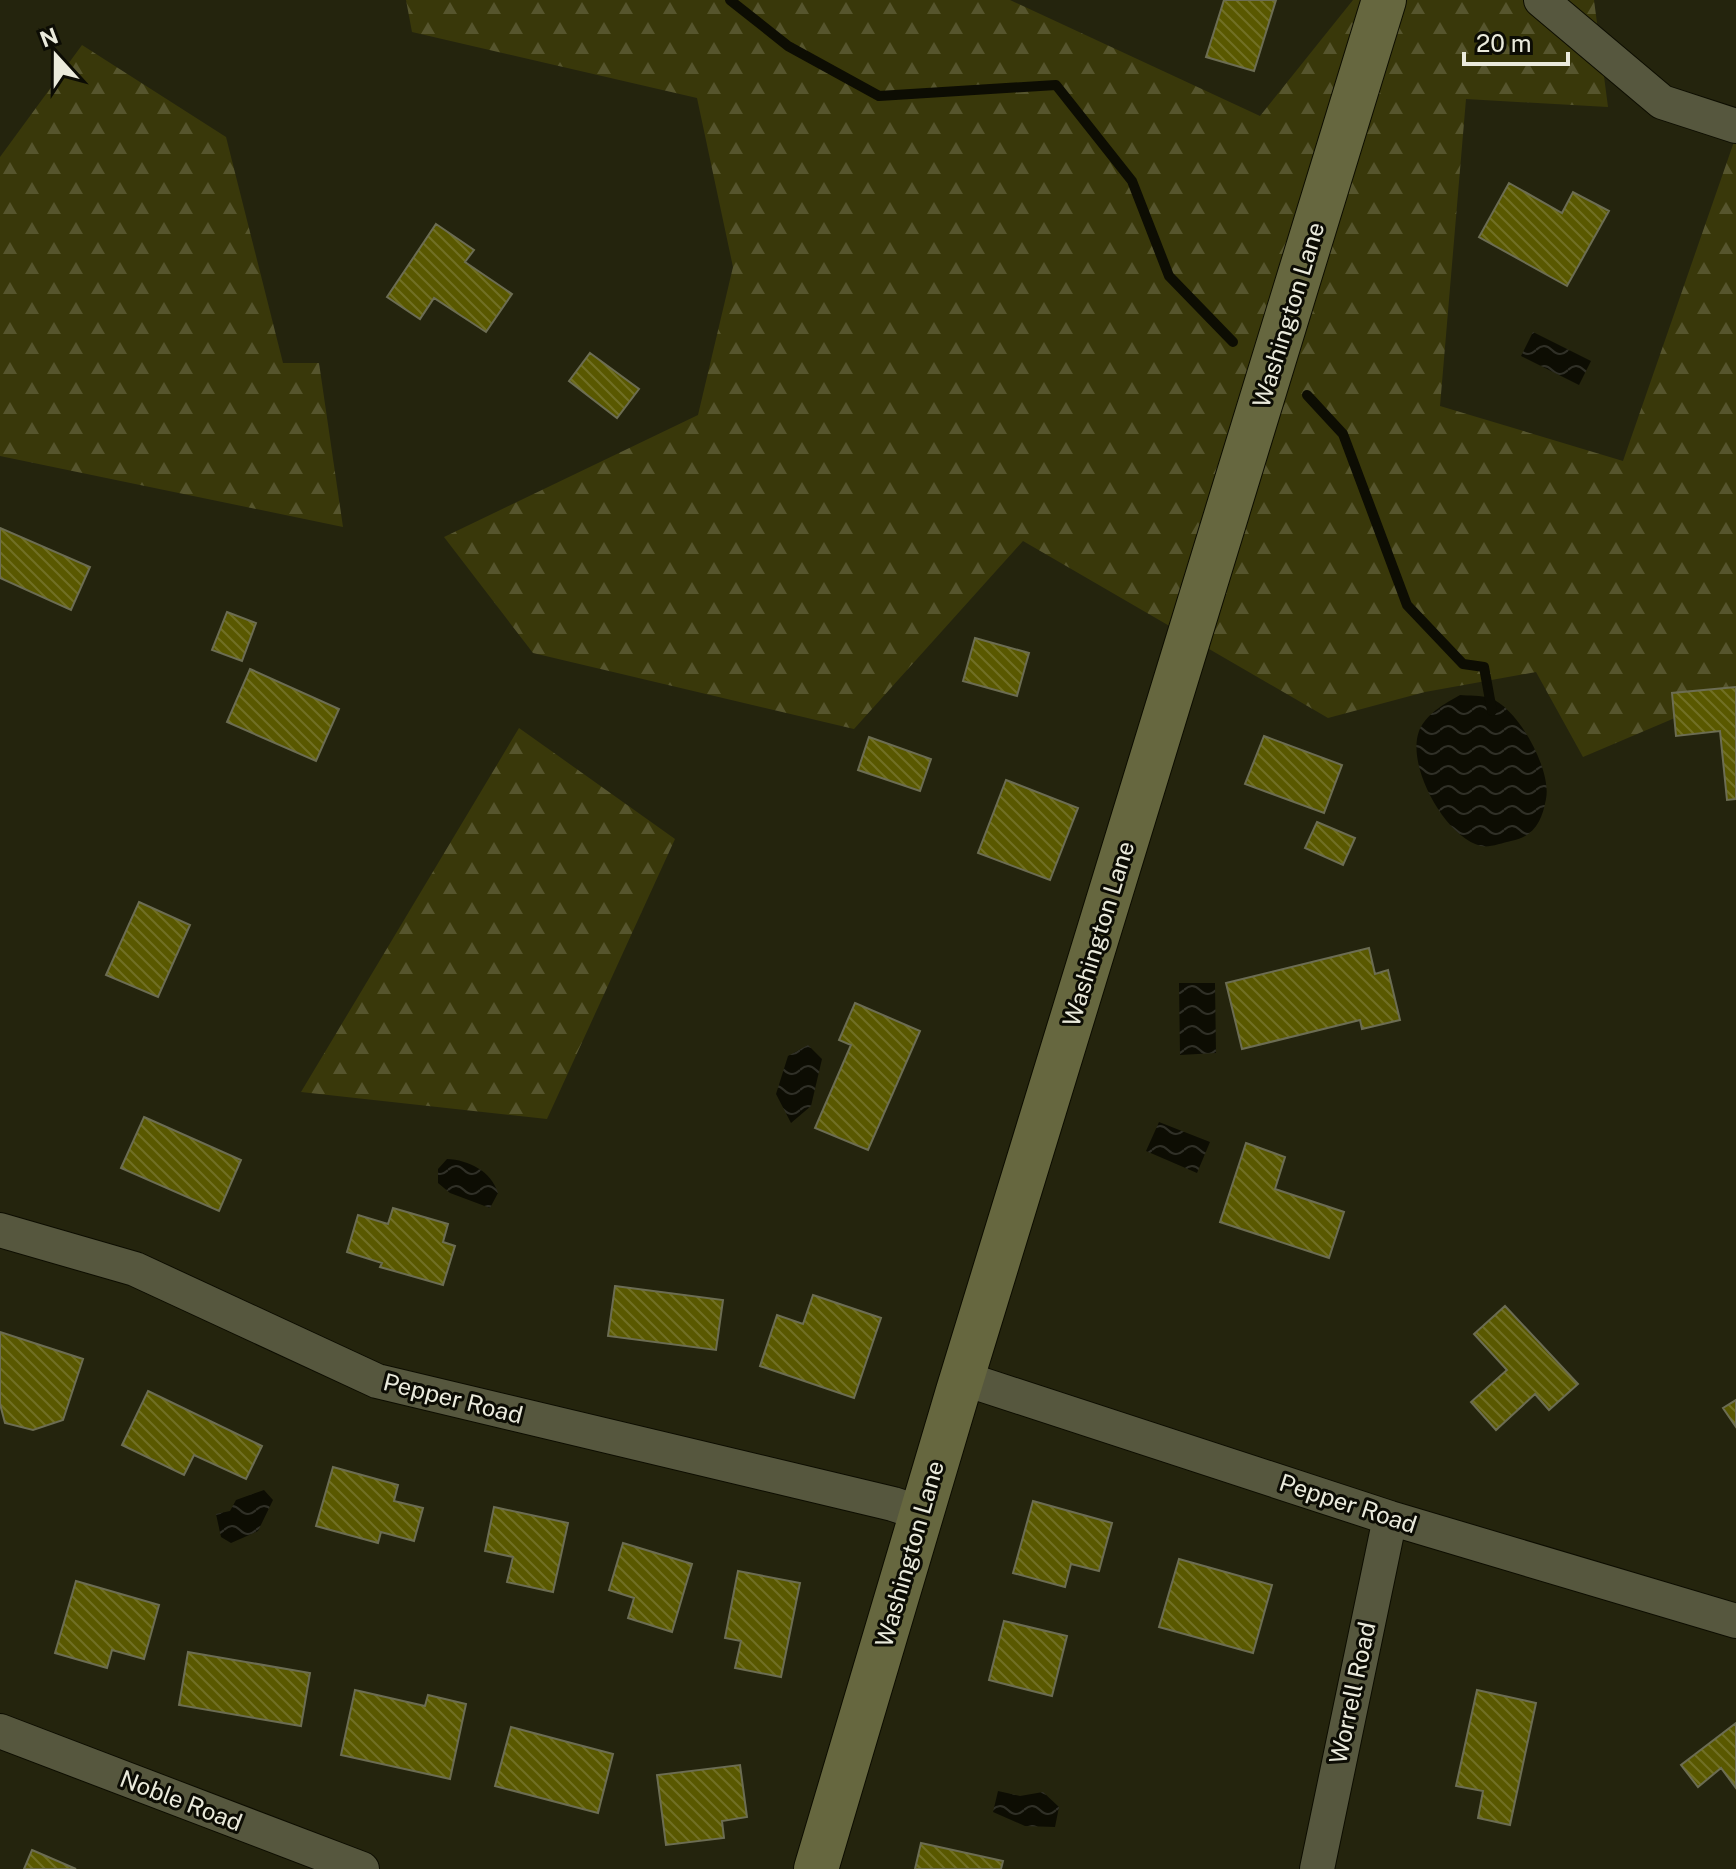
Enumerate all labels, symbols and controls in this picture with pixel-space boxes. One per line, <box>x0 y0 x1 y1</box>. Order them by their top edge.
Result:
north arrow <box>16 16 96 96</box>
scale bar <box>1464 16 1568 66</box>
text: N <box>36 22 62 53</box>
text: 20 m <box>1476 29 1532 57</box>
street label: Washington Lane <box>1247 219 1330 411</box>
street label: Washington Lane <box>1057 838 1140 1030</box>
street label: Pepper Road <box>381 1367 526 1429</box>
street label: Washington Lane <box>869 1457 949 1650</box>
street label: Pepper Road <box>1276 1468 1421 1538</box>
street label: Worrell Road <box>1323 1619 1381 1766</box>
street label: Noble Road <box>116 1764 246 1836</box>

